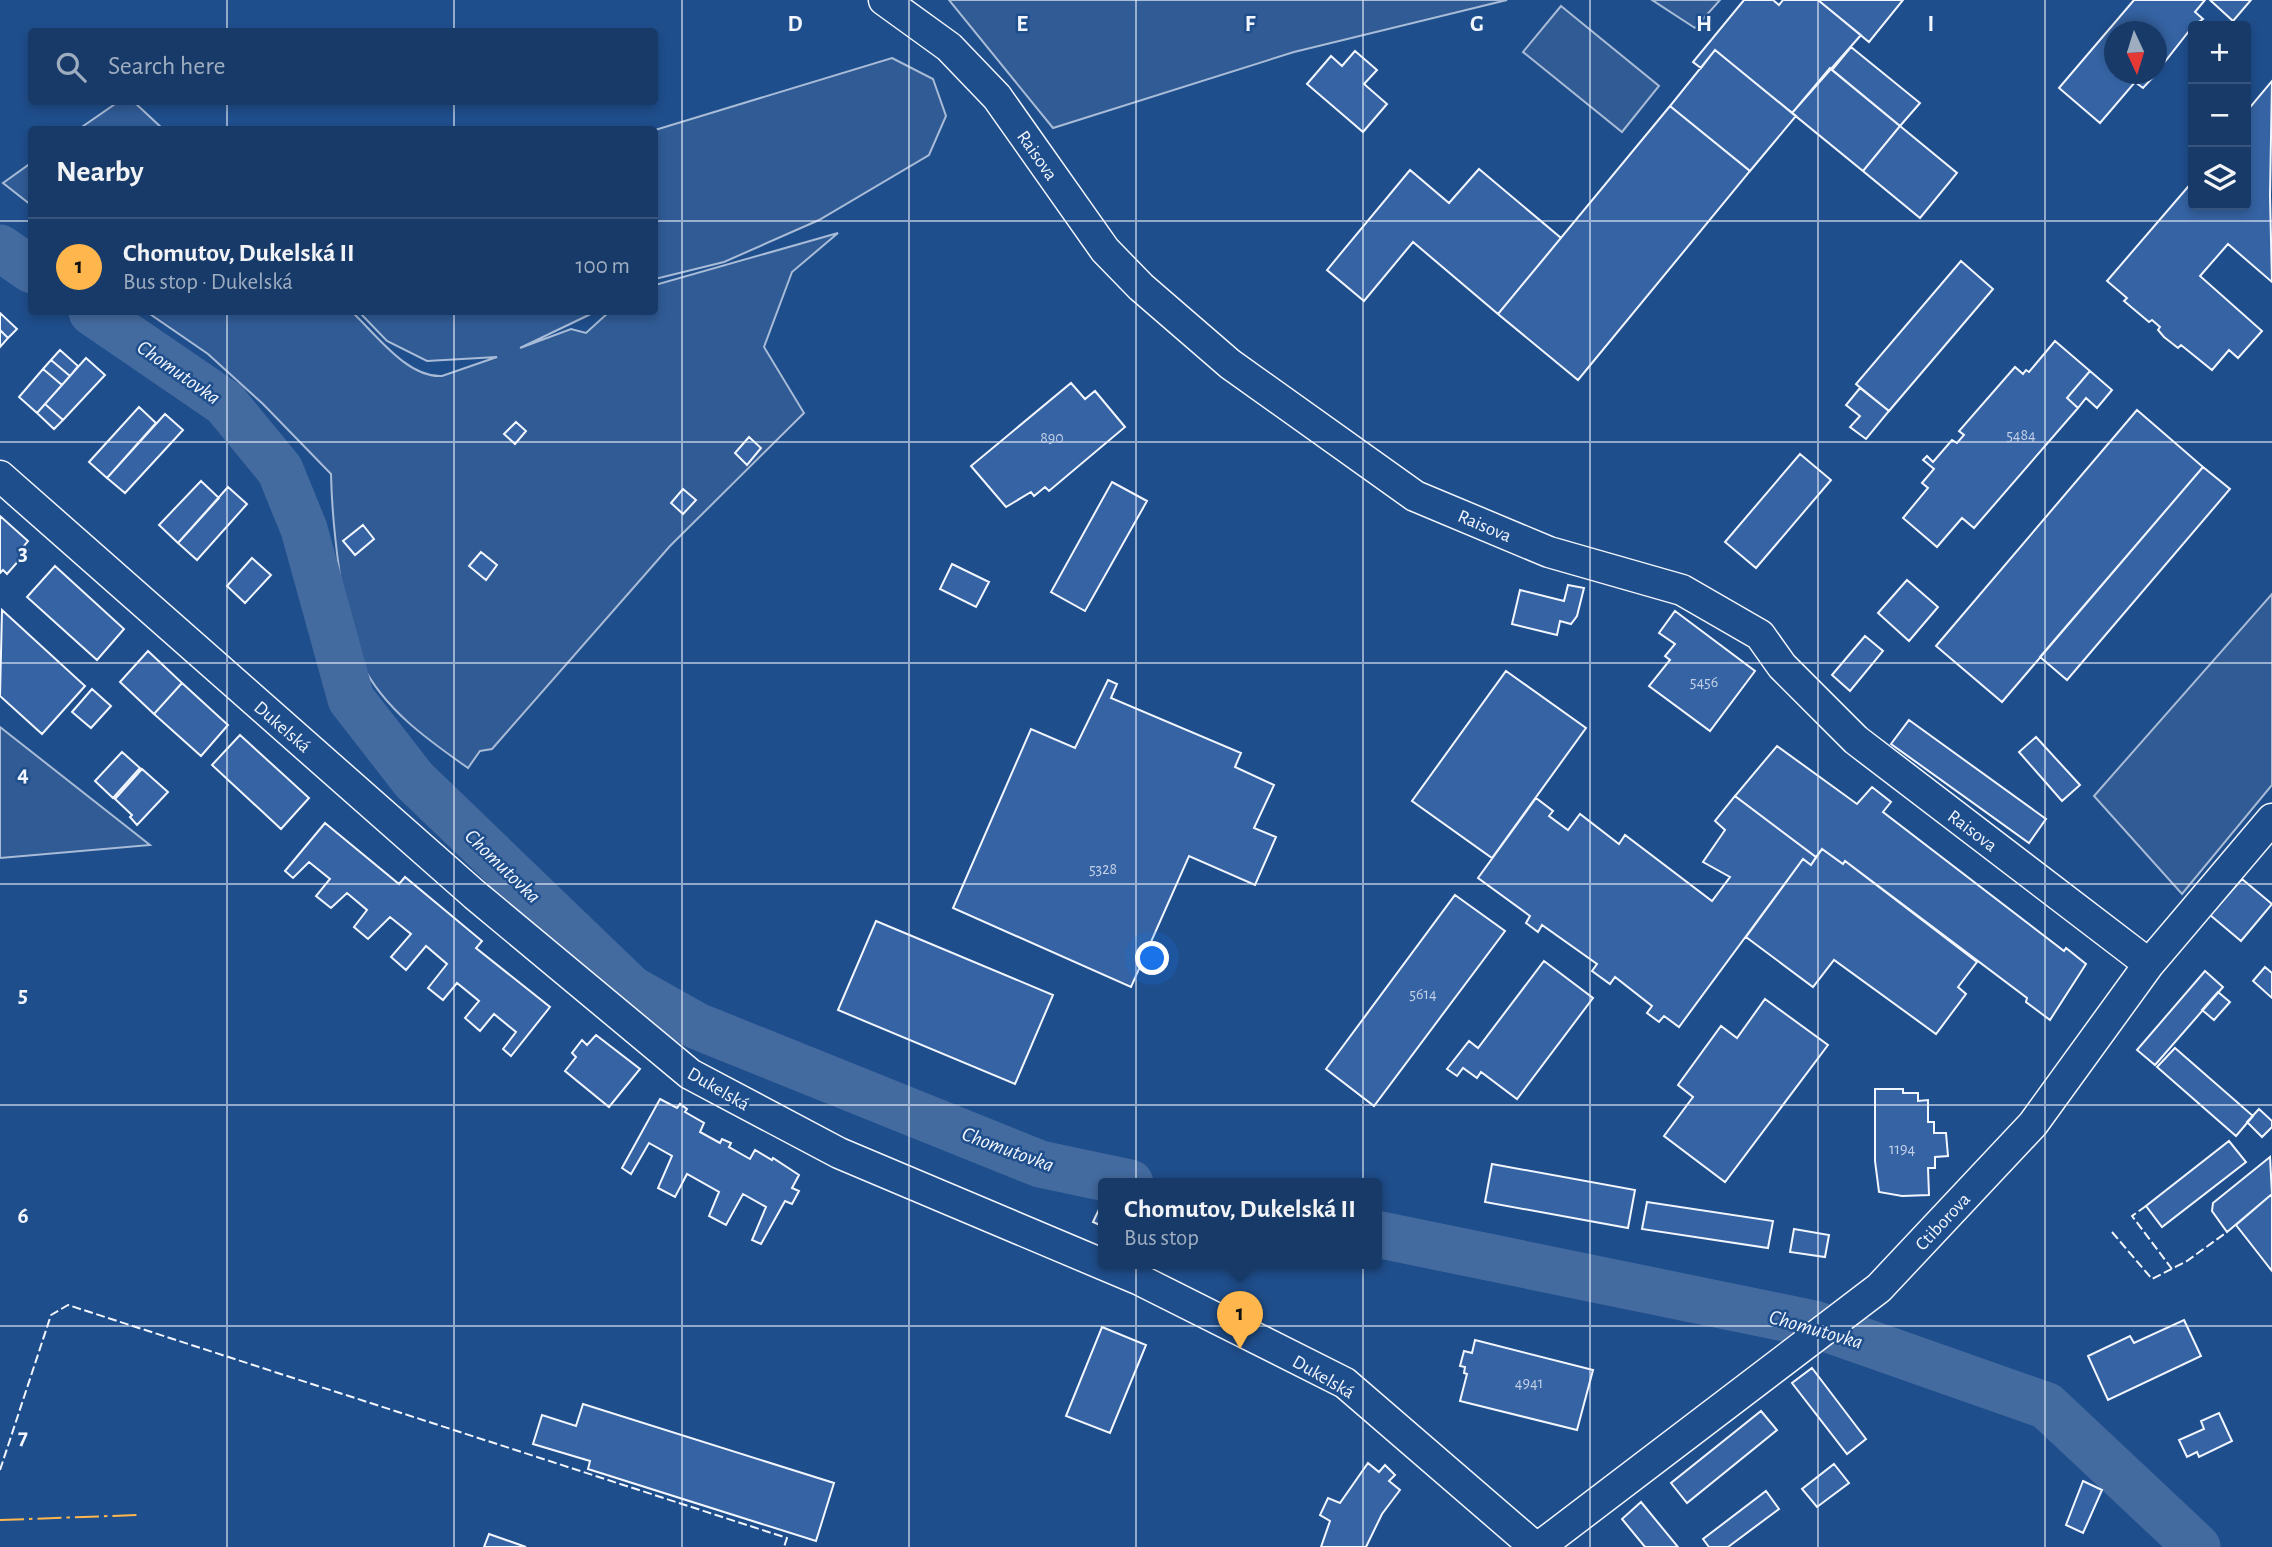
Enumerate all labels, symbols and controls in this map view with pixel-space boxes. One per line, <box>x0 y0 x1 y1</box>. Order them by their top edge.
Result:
text: D <box>787 13 803 36</box>
text: E <box>1016 13 1028 36</box>
text: F <box>1245 13 1256 36</box>
text: G <box>1470 13 1484 36</box>
text: H <box>1696 13 1712 36</box>
text: I <box>1928 13 1934 36</box>
north arrow <box>2104 21 2167 84</box>
map controls <box>2188 21 2251 210</box>
button: + <box>2188 21 2251 84</box>
search box <box>28 28 658 105</box>
icon: search <box>52 48 90 86</box>
text: Search here <box>108 53 226 79</box>
button: − <box>2188 84 2251 147</box>
street label: Raisova <box>1013 127 1061 184</box>
button: layers <box>2188 147 2251 210</box>
text: Nearby <box>56 157 144 187</box>
text: Chomutov, Dukelská II <box>123 240 355 266</box>
text: 1 <box>75 255 83 278</box>
text: 100 m <box>576 255 630 278</box>
text: Bus stop · Dukelská <box>123 271 293 294</box>
water label: Chomutovka <box>133 336 224 409</box>
house number: 5484 <box>2006 427 2036 443</box>
house number: 890 <box>1040 430 1064 446</box>
street label: Raisova <box>1455 507 1514 546</box>
text: 3 <box>18 542 28 565</box>
house number: 5456 <box>1690 674 1718 690</box>
street label: Dukelská <box>250 698 314 757</box>
text: 4 <box>17 763 29 786</box>
street label: Raisova <box>1944 807 2000 856</box>
water label: Chomutovka <box>461 825 545 907</box>
house number: 5328 <box>1089 861 1117 877</box>
your location <box>1135 941 1169 975</box>
text: 5 <box>18 984 28 1007</box>
house number: 5614 <box>1409 986 1437 1002</box>
street label: Dukelská <box>684 1064 753 1115</box>
water label: Chomutovka <box>959 1123 1057 1176</box>
house number: 1194 <box>1889 1141 1915 1157</box>
popup <box>1098 1178 1382 1269</box>
street label: Ctiborova <box>1912 1189 1974 1254</box>
text: Chomutov, Dukelská II <box>1124 1196 1356 1222</box>
text: 6 <box>17 1205 29 1228</box>
text: Bus stop <box>1124 1227 1199 1250</box>
pin: 1 <box>1217 1291 1263 1349</box>
water label: Chomutovka <box>1767 1306 1865 1353</box>
street label: Dukelská <box>1289 1352 1358 1403</box>
house number: 4941 <box>1515 1375 1543 1391</box>
text: 7 <box>18 1426 28 1449</box>

